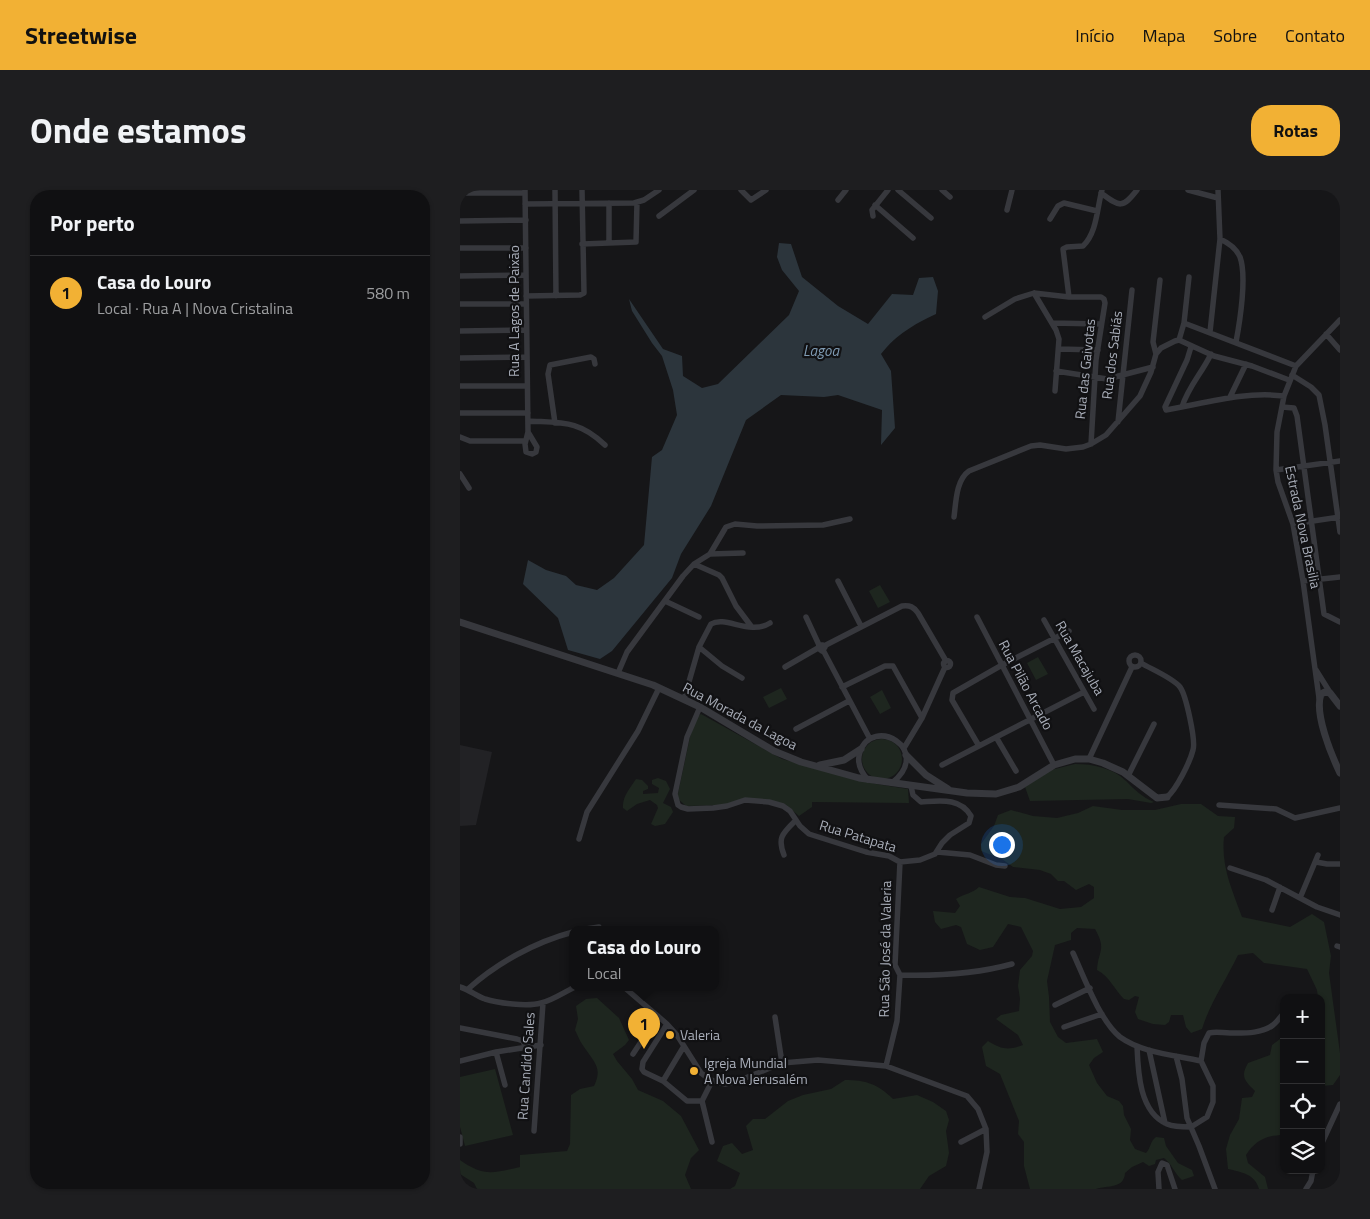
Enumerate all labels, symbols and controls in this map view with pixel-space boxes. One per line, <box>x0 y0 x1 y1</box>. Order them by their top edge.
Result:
text: Streetwise <box>25 17 137 53</box>
text: Início <box>1075 22 1115 49</box>
text: Mapa <box>1143 22 1185 49</box>
text: Sobre <box>1213 22 1257 49</box>
text: Contato <box>1285 22 1345 49</box>
text: Onde estamos <box>30 103 246 157</box>
button: Rotas <box>1251 105 1340 156</box>
text: Por perto <box>50 207 135 239</box>
street label: Rua A Lagos de Paixão <box>503 245 524 377</box>
text: Casa do Louro <box>97 267 211 296</box>
text: 1 <box>62 281 70 305</box>
text: 580 m <box>366 281 410 305</box>
text: Local · Rua A | Nova Cristalina <box>97 296 293 320</box>
street label: Rua dos Sabiás <box>1096 309 1127 400</box>
street label: Rua das Gaivotas <box>1069 318 1100 420</box>
water label: Lagoa <box>803 339 840 362</box>
street label: Estrada Nova Brasilia <box>1280 463 1327 590</box>
street label: Rua Macajuba <box>1051 617 1110 699</box>
street label: Rua Pilão Arcado <box>994 636 1059 733</box>
street label: Rua Morada da Lagoa <box>679 676 801 755</box>
street label: Rua Patapata <box>817 814 899 857</box>
your location <box>989 832 1015 858</box>
street label: Rua São José da Valeria <box>873 880 896 1018</box>
popup <box>569 926 719 991</box>
text: Casa do Louro <box>587 932 701 961</box>
text: Local <box>587 961 622 985</box>
map controls <box>1280 994 1325 1174</box>
button: + <box>1280 994 1325 1039</box>
pin: 1 <box>628 1008 660 1049</box>
street label: Rua Candido Sales <box>511 1011 540 1121</box>
place label: Valeria <box>680 1024 720 1045</box>
marker: Valeria <box>664 1029 676 1041</box>
button: − <box>1280 1039 1325 1084</box>
place label: Igreja Mundial A Nova Jerusalém <box>704 1052 808 1089</box>
marker: Igreja Mundial A Nova Jerusalém <box>688 1065 700 1077</box>
button: locate <box>1280 1084 1325 1129</box>
button: layers <box>1280 1129 1325 1174</box>

